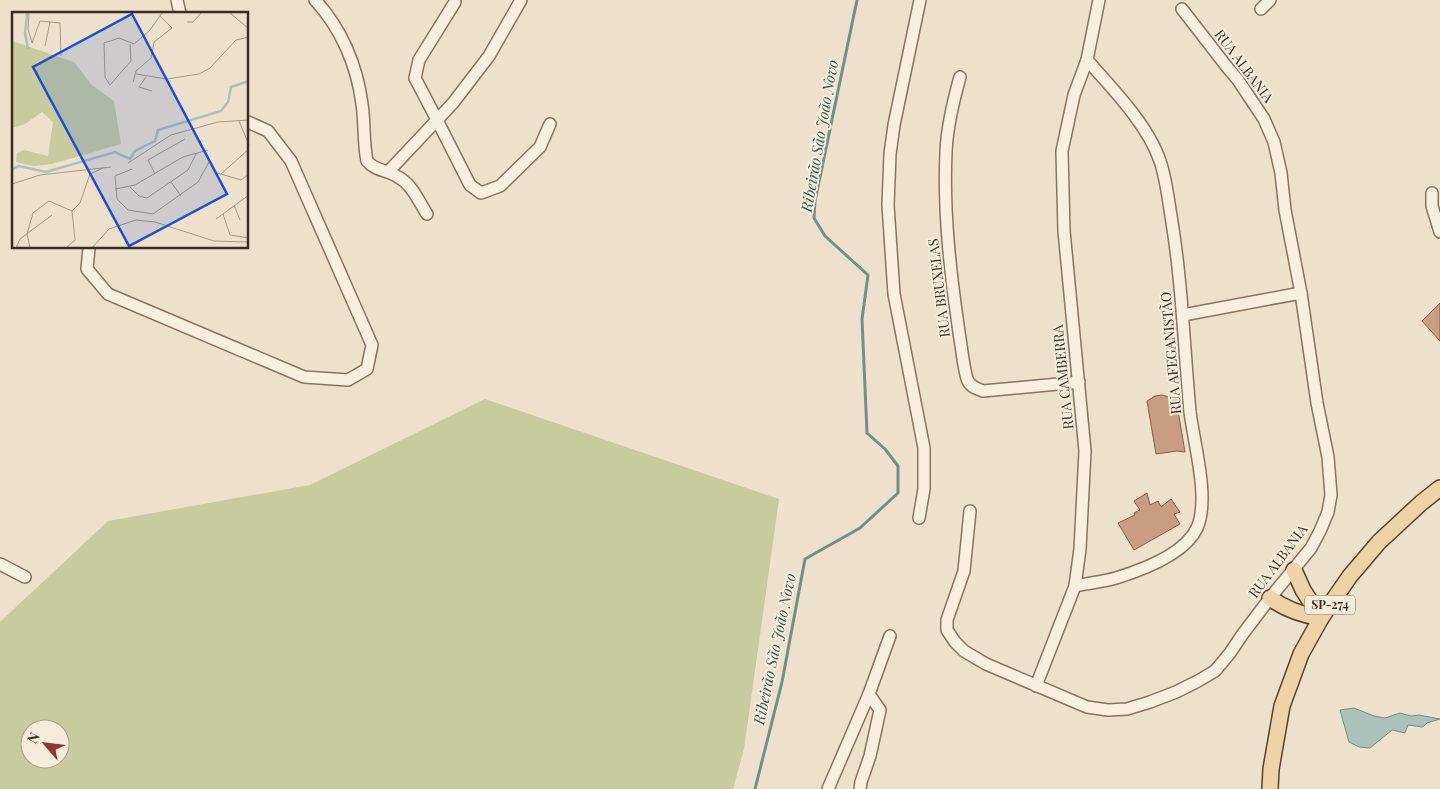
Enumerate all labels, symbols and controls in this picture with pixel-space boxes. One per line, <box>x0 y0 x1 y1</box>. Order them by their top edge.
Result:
inset map <box>12 12 249 249</box>
street label: RUA ALBANIA <box>1211 25 1278 106</box>
water label: Ribeirão São João Novo <box>796 58 842 214</box>
street label: RUA BRUXELAS <box>923 237 954 339</box>
street label: RUA AFEGANISTÃO <box>1156 291 1185 415</box>
street label: RUA CAMBERRA <box>1048 324 1077 430</box>
street label: RUA ALBANIA <box>1244 520 1312 601</box>
water label: Ribeirão São João Novo <box>748 571 800 727</box>
road number: SP-274 <box>1305 596 1355 614</box>
north arrow <box>20 719 70 769</box>
text: N <box>22 729 44 747</box>

